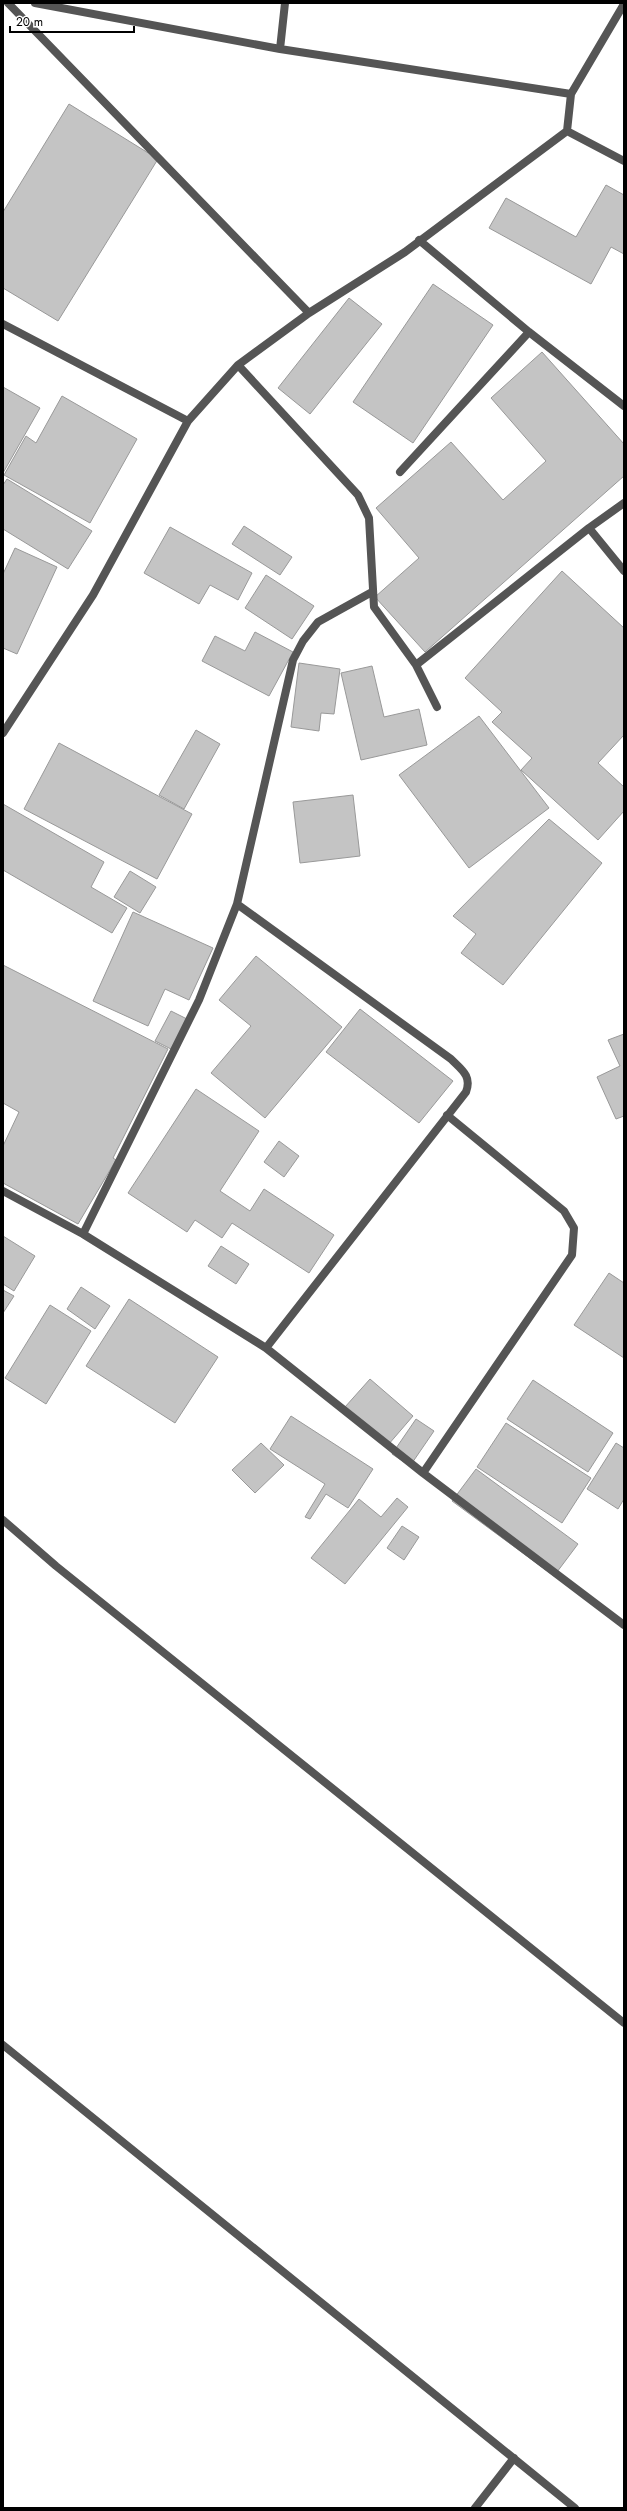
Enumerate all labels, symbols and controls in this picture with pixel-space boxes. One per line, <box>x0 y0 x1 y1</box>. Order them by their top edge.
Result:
scale bar <box>10 8 134 34</box>
text: 20 m <box>16 13 43 31</box>

